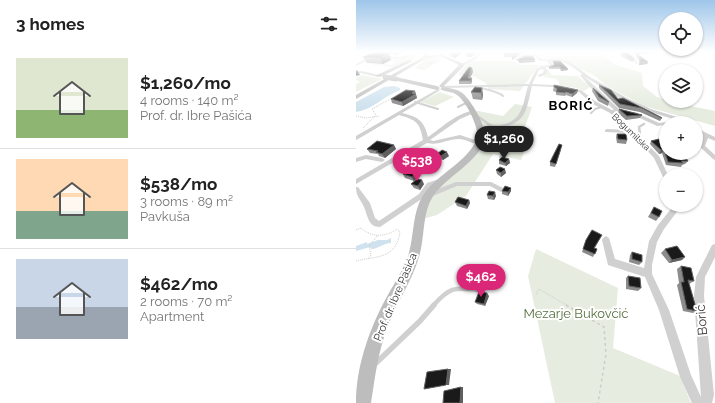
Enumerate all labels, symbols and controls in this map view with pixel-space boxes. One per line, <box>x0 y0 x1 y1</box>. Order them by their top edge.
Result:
map controls <box>659 12 703 212</box>
button: locate <box>659 12 703 56</box>
icon: filters <box>318 13 340 35</box>
text: 3 homes <box>16 14 85 34</box>
button: layers <box>659 64 703 108</box>
text: $1,260/mo <box>140 73 231 93</box>
icon: home <box>48 74 96 122</box>
text: 4 rooms · 140 m² <box>140 93 238 108</box>
district label: BORIĆ <box>549 98 593 113</box>
text: Prof. dr. Ibre Pašića <box>140 108 252 123</box>
street label: Bogumilska <box>610 111 652 153</box>
button: + <box>659 116 703 160</box>
pin: $1,260 <box>471 126 537 160</box>
text: $1,260 <box>484 131 524 146</box>
pin: $538 <box>393 148 441 182</box>
text: $538 <box>402 153 432 168</box>
button: − <box>659 168 703 212</box>
text: $538/mo <box>140 174 217 194</box>
icon: home <box>48 175 96 223</box>
text: 3 rooms · 89 m² <box>140 194 233 209</box>
text: Pavkuša <box>140 209 190 224</box>
street label: Prof. dr. Ibre Pašića <box>371 251 420 343</box>
pin: $462 <box>457 264 505 298</box>
text: $462 <box>466 269 496 284</box>
text: $462/mo <box>140 274 218 294</box>
icon: home <box>48 275 96 323</box>
text: 2 rooms · 70 m² <box>140 294 232 309</box>
street label: Borić <box>693 304 710 336</box>
park label: Mezarje Bukovčić <box>524 306 628 321</box>
text: Apartment <box>140 309 204 324</box>

